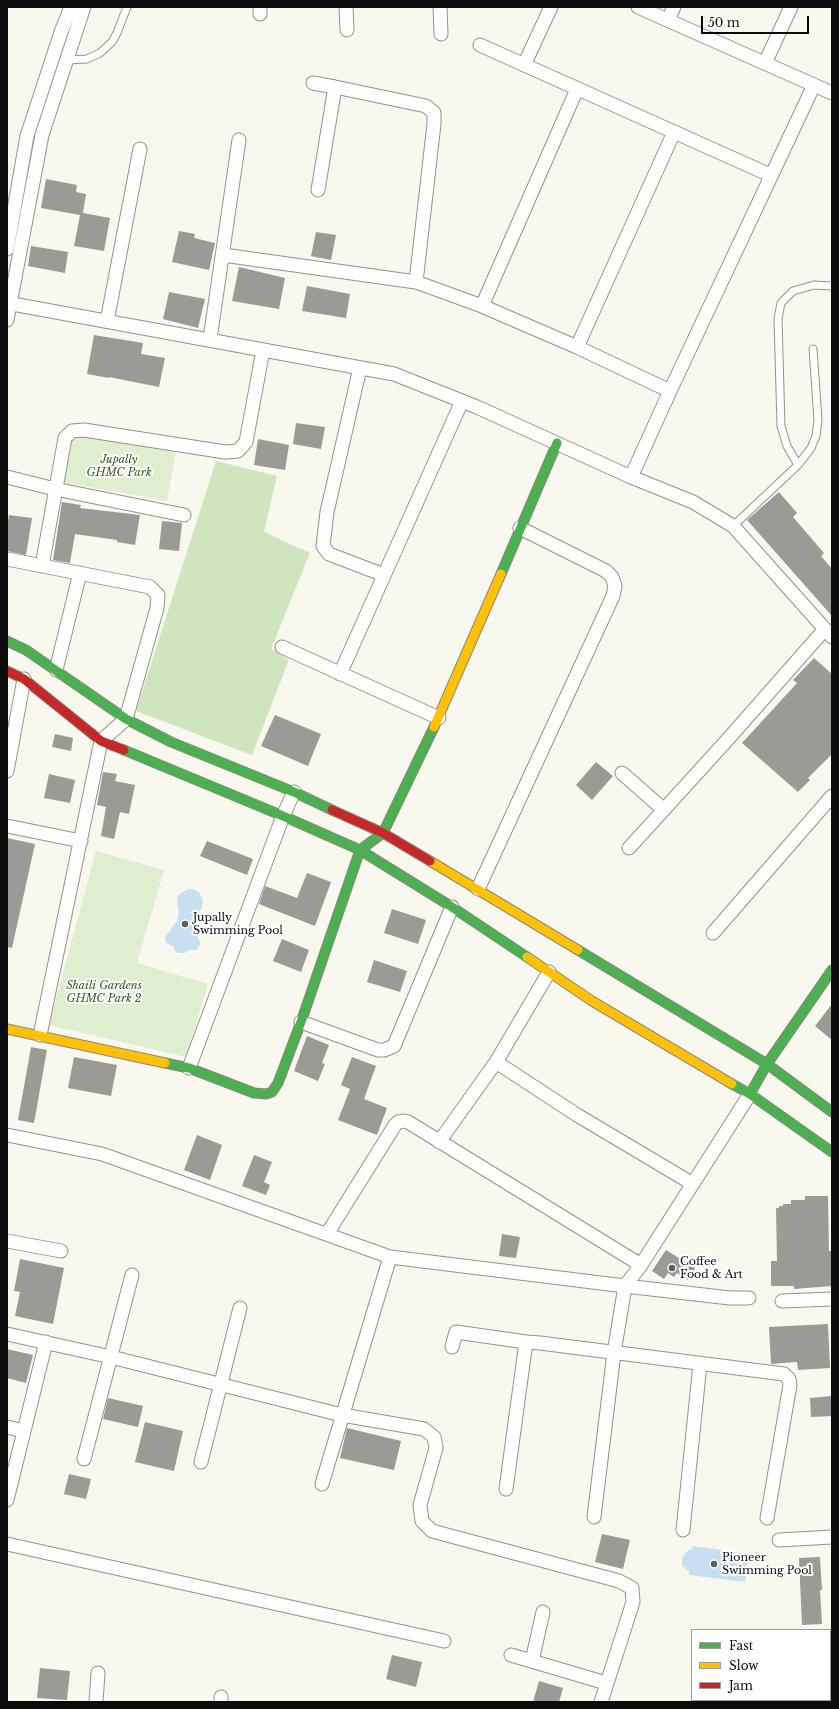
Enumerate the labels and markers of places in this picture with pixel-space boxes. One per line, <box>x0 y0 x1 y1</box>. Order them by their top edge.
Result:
place label: Jupally Swimming Pool <box>193 911 283 937</box>
marker: Jupally Swimming Pool <box>180 919 190 929</box>
place label: Coffee Food & Art <box>680 1255 743 1281</box>
marker: Coffee Food & Art <box>667 1263 677 1273</box>
place label: Pioneer Swimming Pool <box>722 1551 812 1577</box>
marker: Pioneer Swimming Pool <box>709 1559 719 1569</box>

